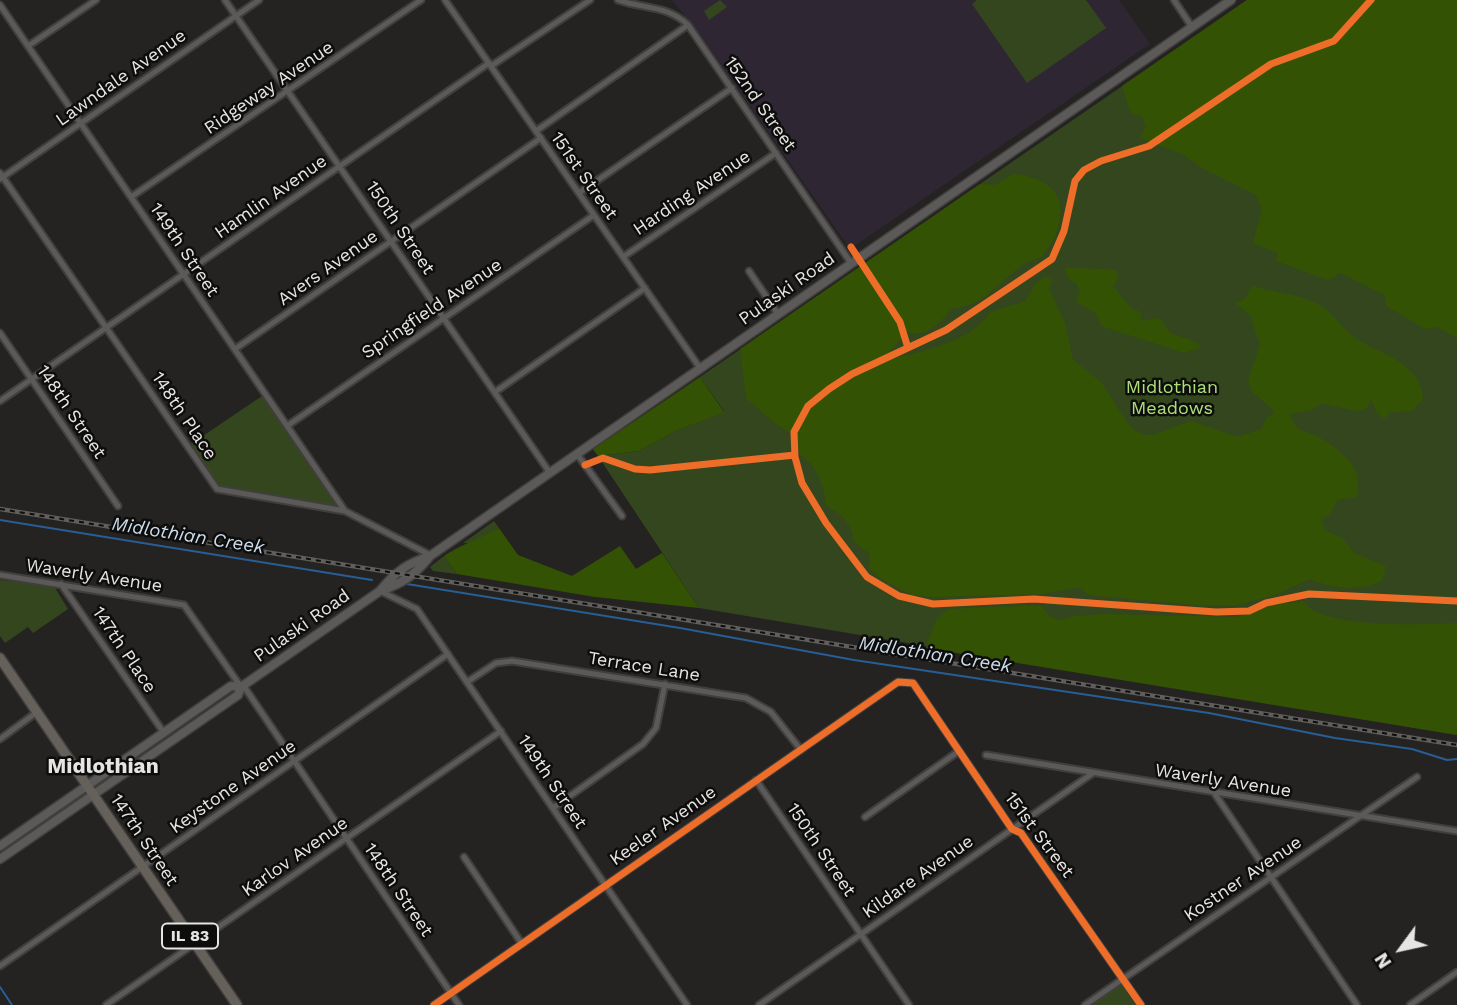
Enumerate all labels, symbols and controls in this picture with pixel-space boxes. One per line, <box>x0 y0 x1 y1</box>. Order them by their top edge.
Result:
street label: Lawndale Avenue <box>52 25 190 131</box>
street label: Ridgeway Avenue <box>200 37 338 139</box>
street label: 152nd Street <box>719 52 801 156</box>
street label: 151st Street <box>546 128 622 224</box>
street label: Harding Avenue <box>629 146 755 240</box>
street label: Hamlin Avenue <box>211 150 331 244</box>
street label: 150th Street <box>361 177 439 279</box>
street label: 149th Street <box>145 199 223 301</box>
street label: Avers Avenue <box>274 226 382 310</box>
street label: Pulaski Road <box>735 248 839 330</box>
street label: Springfield Avenue <box>358 254 506 364</box>
street label: 148th Street <box>32 361 110 463</box>
street label: 148th Place <box>147 368 221 464</box>
park label: Midlothian Meadows <box>1126 377 1218 420</box>
water label: Midlothian Creek <box>110 513 266 559</box>
street label: Waverly Avenue <box>24 555 164 597</box>
street label: Pulaski Road <box>250 585 354 667</box>
street label: 147th Place <box>87 603 161 697</box>
water label: Midlothian Creek <box>857 632 1013 678</box>
street label: Terrace Lane <box>587 647 701 687</box>
street label: 149th Street <box>513 731 591 833</box>
street label: Keystone Avenue <box>166 735 300 839</box>
district label: Midlothian <box>47 754 159 780</box>
street label: Waverly Avenue <box>1153 760 1293 802</box>
street label: Keeler Avenue <box>606 781 720 871</box>
street label: 151st Street <box>1000 788 1078 882</box>
street label: 147th Street <box>105 790 183 890</box>
street label: 150th Street <box>782 799 860 901</box>
street label: Karlov Avenue <box>238 812 352 902</box>
street label: Kildare Avenue <box>858 831 978 923</box>
street label: Kostner Avenue <box>1180 832 1306 926</box>
street label: 148th Street <box>359 839 437 941</box>
north arrow <box>1366 914 1436 984</box>
road number: IL 83 <box>162 924 218 948</box>
text: N <box>1369 949 1396 973</box>

